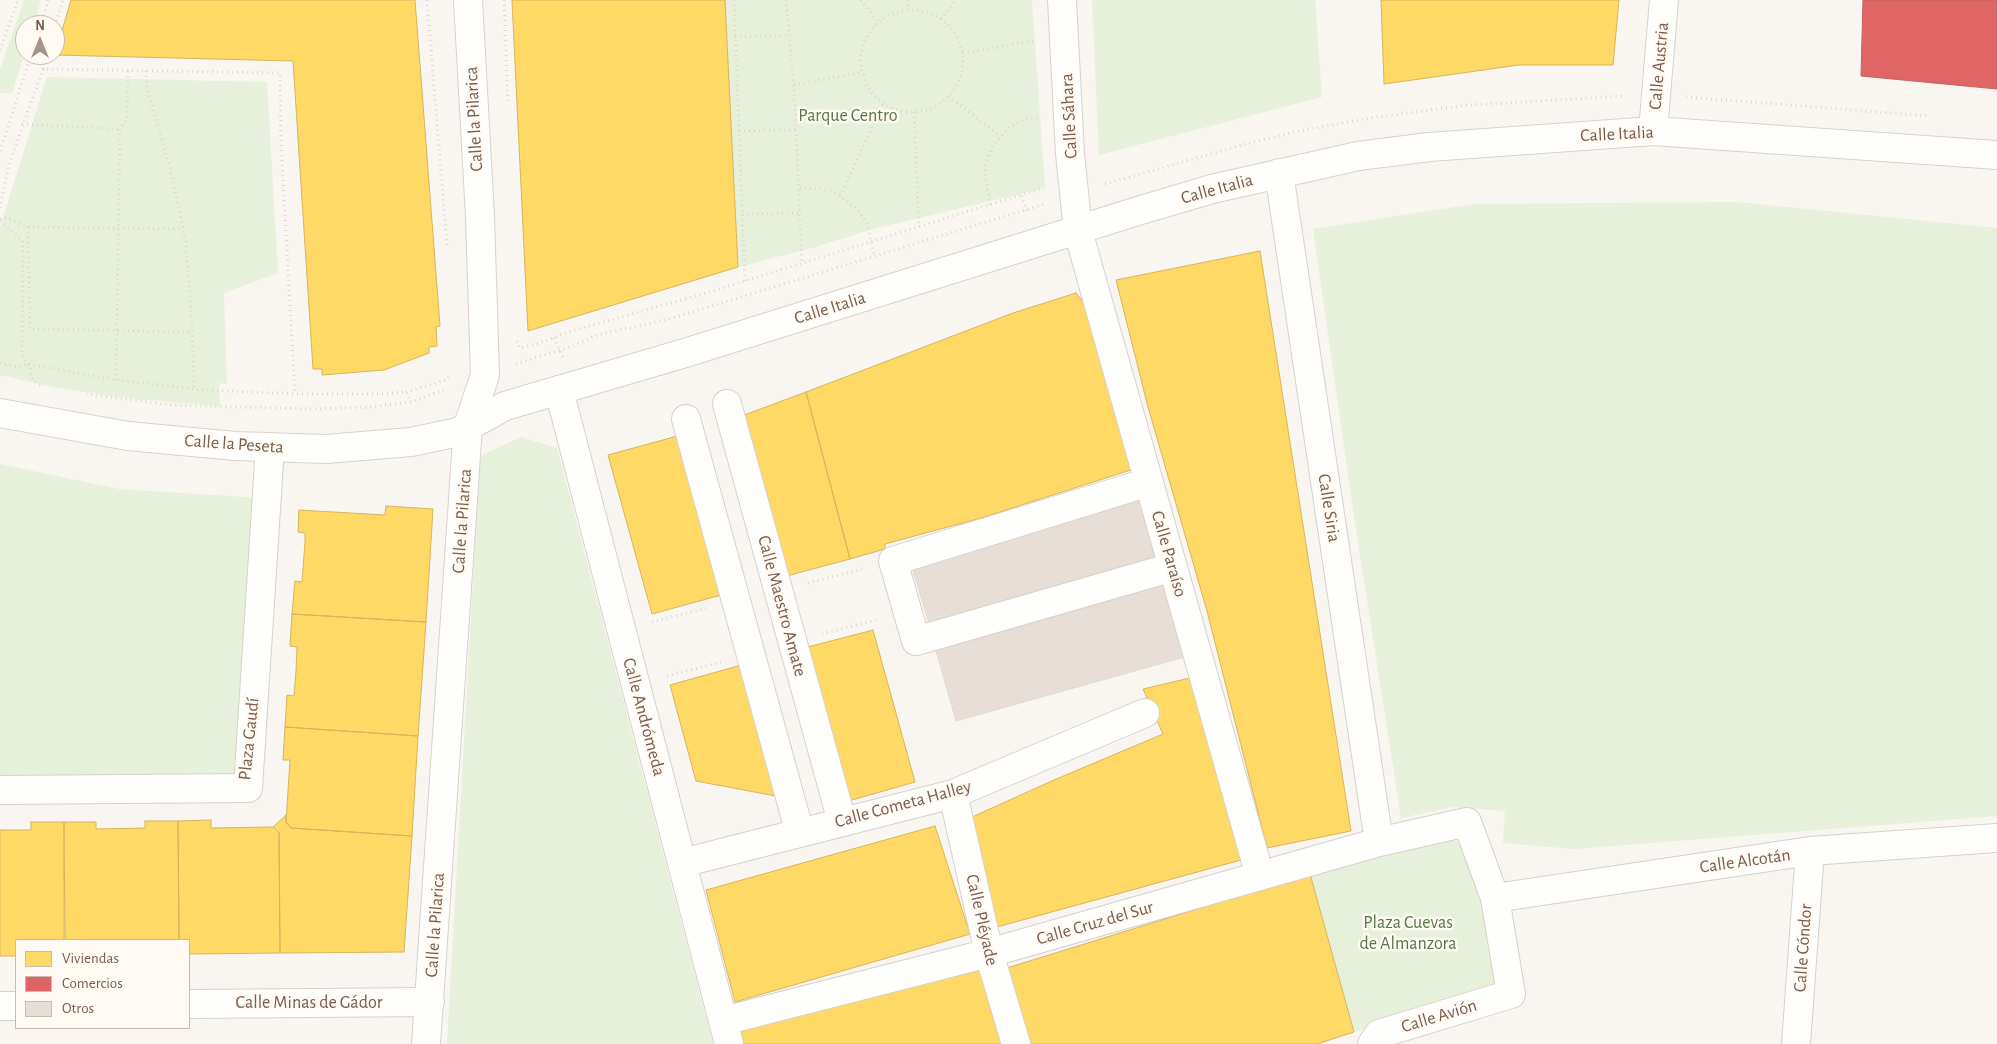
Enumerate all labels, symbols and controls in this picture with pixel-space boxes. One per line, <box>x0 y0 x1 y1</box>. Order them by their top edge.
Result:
north arrow <box>15 15 65 65</box>
text: N <box>35 19 45 33</box>
street label: Calle Austria <box>1644 21 1674 111</box>
street label: Calle la Pilarica <box>460 66 488 172</box>
street label: Calle Sáhara <box>1056 73 1082 159</box>
park label: Parque Centro <box>798 105 898 127</box>
street label: Calle Italia <box>1580 121 1654 147</box>
street label: Calle Italia <box>1179 169 1255 209</box>
street label: Calle Italia <box>792 287 868 329</box>
street label: Calle la Peseta <box>184 430 284 458</box>
street label: Calle la Pilarica <box>448 468 476 574</box>
street label: Calle Siria <box>1313 472 1345 544</box>
street label: Calle Paraíso <box>1146 508 1192 600</box>
street label: Calle Maestro Amate <box>753 533 811 679</box>
street label: Calle Andrómeda <box>618 656 670 778</box>
street label: Plaza Gaudí <box>234 697 264 781</box>
street label: Calle Cometa Halley <box>832 775 974 833</box>
street label: Calle Alcotán <box>1698 844 1792 878</box>
street label: Calle la Pilarica <box>421 872 449 978</box>
street label: Calle Pléyade <box>961 872 1003 968</box>
street label: Calle Cruz del Sur <box>1034 896 1156 950</box>
street label: Calle Cóndor <box>1789 903 1817 993</box>
park label: Plaza Cuevas de Almanzora <box>1359 912 1457 954</box>
legend <box>15 939 190 1029</box>
text: Viviendas <box>62 951 119 966</box>
text: Comercios <box>62 976 123 991</box>
street label: Calle Minas de Gádor <box>236 992 382 1014</box>
street label: Calle Avión <box>1399 994 1479 1038</box>
text: Otros <box>62 1001 94 1016</box>

